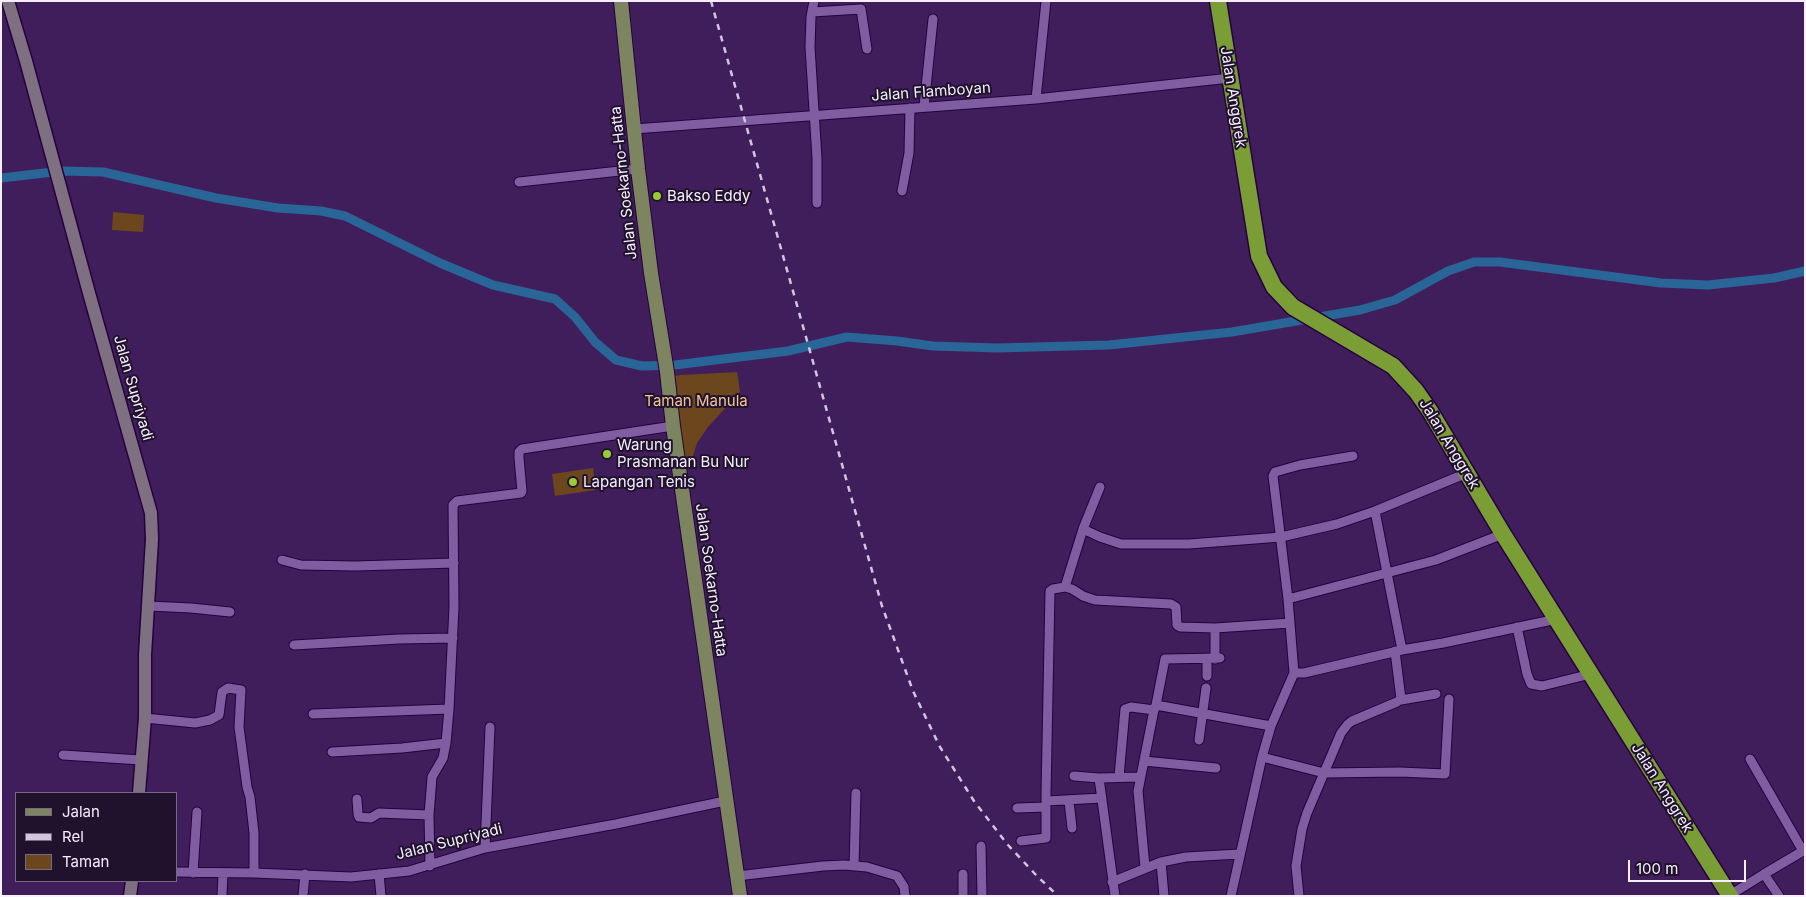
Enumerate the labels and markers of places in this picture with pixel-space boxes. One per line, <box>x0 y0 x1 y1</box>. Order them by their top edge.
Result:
place label: Bakso Eddy <box>667 187 750 205</box>
marker: Bakso Eddy <box>651 190 663 202</box>
place label: Warung Prasmanan Bu Nur <box>617 436 749 471</box>
marker: Warung Prasmanan Bu Nur <box>601 448 613 460</box>
place label: Lapangan Tenis <box>583 473 695 491</box>
marker: Lapangan Tenis <box>567 476 579 488</box>

